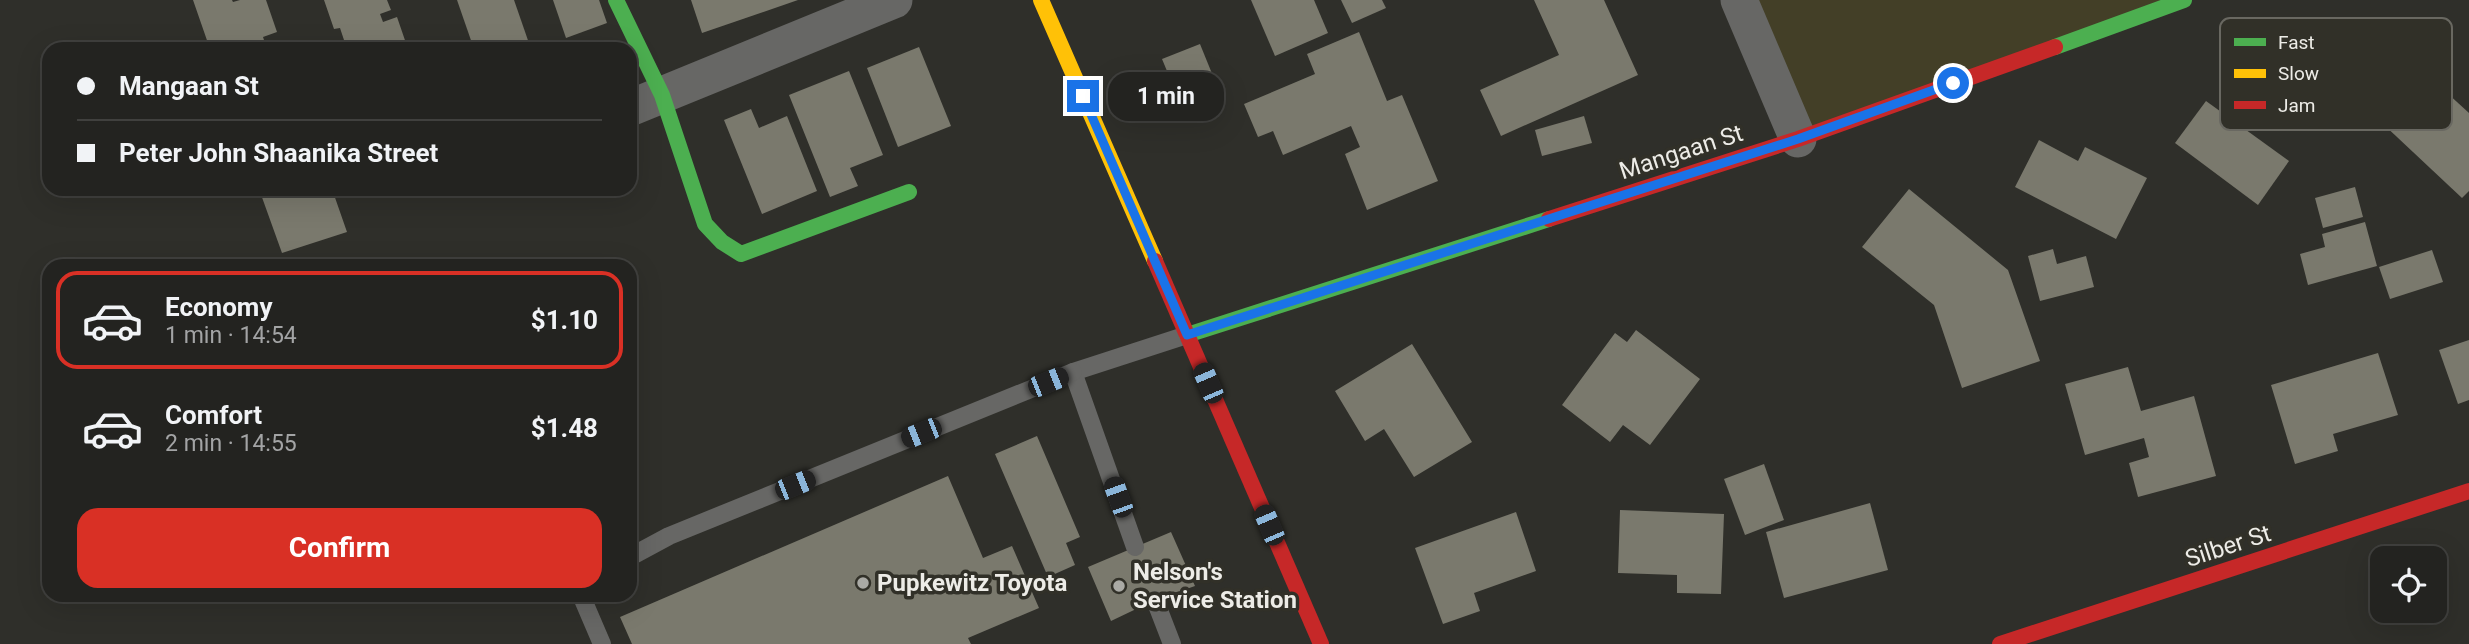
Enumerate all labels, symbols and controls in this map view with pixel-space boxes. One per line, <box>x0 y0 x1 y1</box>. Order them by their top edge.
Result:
legend <box>2220 18 2452 130</box>
text: Fast <box>2278 31 2315 54</box>
text: Slow <box>2278 62 2319 85</box>
route start <box>1937 67 1969 99</box>
text: Mangaan St <box>119 71 259 101</box>
callout: 1 min <box>1108 72 1223 120</box>
route end <box>1067 80 1099 112</box>
text: 1 min <box>1137 83 1195 110</box>
text: Jam <box>2278 94 2315 117</box>
street label: Mangaan St <box>1616 119 1746 185</box>
text: Peter John Shaanika Street <box>119 138 438 168</box>
icon: car <box>81 289 144 352</box>
text: Economy <box>165 292 272 322</box>
text: $1.10 <box>531 305 598 335</box>
text: 1 min · 14:54 <box>165 322 297 349</box>
car <box>1191 360 1226 406</box>
car <box>1025 364 1072 400</box>
icon: car <box>81 397 144 460</box>
text: Comfort <box>165 400 262 430</box>
text: $1.48 <box>531 413 598 443</box>
car <box>898 415 945 451</box>
text: 2 min · 14:55 <box>165 430 297 457</box>
car <box>772 467 819 503</box>
car <box>1101 474 1136 520</box>
car <box>1252 502 1287 548</box>
button: Confirm <box>77 508 602 588</box>
street label: Silber St <box>2182 519 2274 573</box>
map controls <box>2370 546 2447 623</box>
button: locate <box>2370 546 2447 623</box>
place label: Nelson's Service Station <box>1133 558 1297 614</box>
place label: Pupkewitz Toyota <box>877 569 1067 597</box>
marker: Pupkewitz Toyota <box>855 575 871 591</box>
marker: Nelson's Service Station <box>1111 578 1127 594</box>

